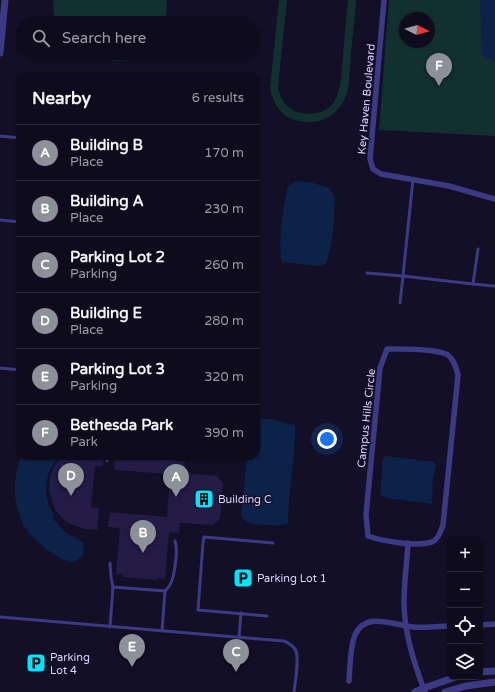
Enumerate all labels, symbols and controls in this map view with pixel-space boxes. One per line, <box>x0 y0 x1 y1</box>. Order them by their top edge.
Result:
north arrow <box>399 12 435 48</box>
search box <box>16 16 260 60</box>
icon: search <box>30 27 52 49</box>
text: Search here <box>62 29 146 47</box>
street label: Key Haven Boulevard <box>355 43 378 155</box>
pin: F <box>426 53 452 86</box>
text: Nearby <box>32 88 91 109</box>
text: 6 results <box>192 90 244 106</box>
text: Building B <box>70 136 143 154</box>
text: A <box>40 145 50 161</box>
text: 170 m <box>204 145 244 161</box>
text: Place <box>70 154 103 170</box>
text: Building A <box>70 192 144 210</box>
text: B <box>40 201 50 217</box>
text: 230 m <box>204 201 244 217</box>
text: Place <box>70 210 103 226</box>
text: Parking Lot 2 <box>70 248 165 266</box>
text: C <box>40 257 50 273</box>
text: 260 m <box>204 257 244 273</box>
text: Parking <box>70 266 117 282</box>
text: Building E <box>70 304 142 322</box>
text: D <box>40 313 50 329</box>
text: 280 m <box>204 313 244 329</box>
text: Place <box>70 322 103 338</box>
text: Parking Lot 3 <box>70 360 165 378</box>
street label: Campus Hills Circle <box>355 368 378 468</box>
text: E <box>41 369 49 385</box>
text: 320 m <box>204 369 244 385</box>
text: Parking <box>70 378 117 394</box>
text: Bethesda Park <box>70 416 173 434</box>
text: F <box>41 425 49 441</box>
text: 390 m <box>204 425 244 441</box>
your location <box>317 429 337 449</box>
text: Park <box>70 434 98 450</box>
pin: D <box>58 463 84 496</box>
pin: A <box>163 464 189 497</box>
building icon: Building C <box>193 488 215 510</box>
place label: Building C <box>218 493 272 506</box>
pin: B <box>130 520 156 553</box>
map controls <box>447 536 483 680</box>
button: + <box>447 536 483 572</box>
parking icon: Parking Lot 1 <box>232 567 254 589</box>
place label: Parking Lot 1 <box>257 572 327 585</box>
button: − <box>447 572 483 608</box>
button: locate <box>447 608 483 644</box>
pin: E <box>119 634 145 667</box>
pin: C <box>223 639 249 672</box>
button: layers <box>447 644 483 680</box>
place label: Parking Lot 4 <box>50 651 90 677</box>
parking icon: Parking Lot 4 <box>25 652 47 674</box>

